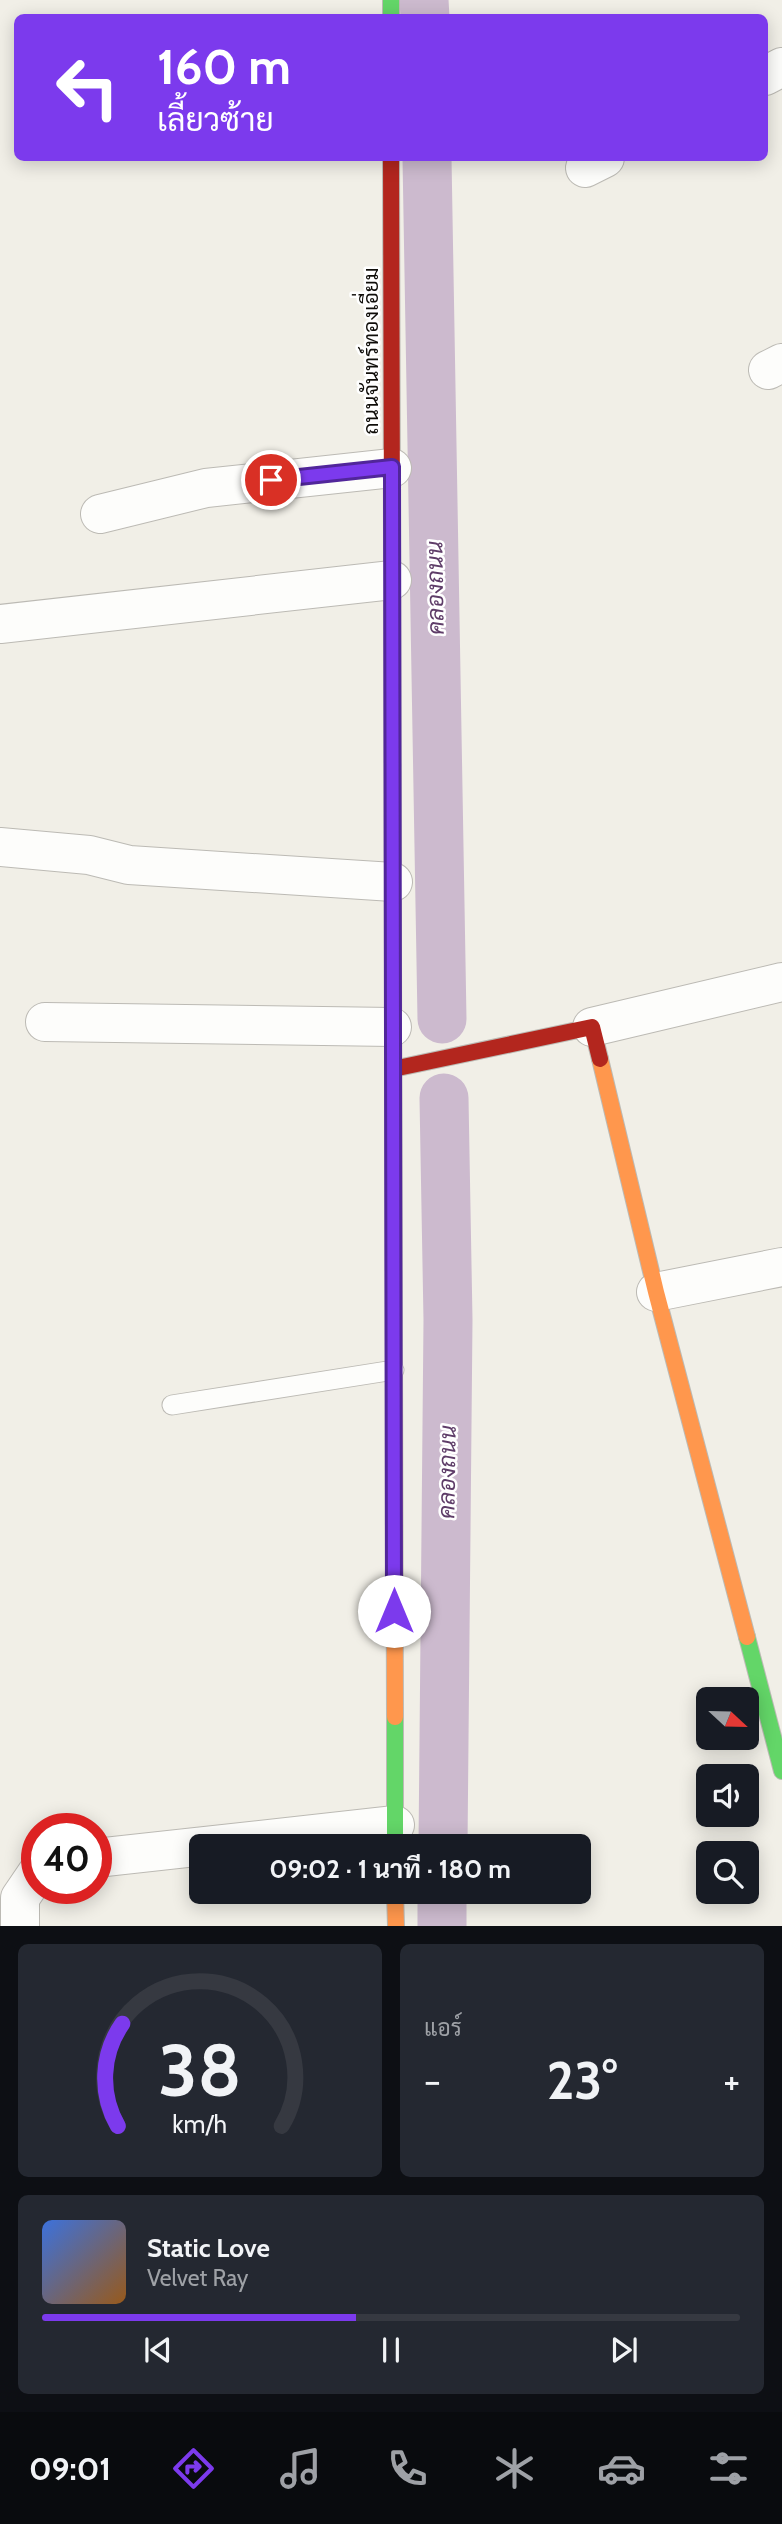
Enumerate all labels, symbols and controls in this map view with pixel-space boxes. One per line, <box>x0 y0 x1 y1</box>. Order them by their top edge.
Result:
text: 160 m <box>157 37 291 96</box>
icon: left <box>42 42 133 133</box>
text: เลี้ยวซ้าย <box>157 100 274 139</box>
street label: ถนนจันทร์ทองเอี่ยม <box>351 267 383 435</box>
pin <box>241 450 301 510</box>
icon: arrive <box>252 461 290 499</box>
water label: คลองถนน <box>420 541 450 635</box>
water label: คลองถนน <box>432 1425 462 1519</box>
position arrow <box>357 1574 431 1648</box>
north arrow <box>696 1687 760 1750</box>
map controls <box>696 1687 759 1904</box>
button: sound <box>696 1764 759 1827</box>
speed limit sign: 40 <box>21 1813 112 1904</box>
button: search <box>696 1841 759 1904</box>
text: 09:02 · 1 นาที · 180 m <box>269 1853 511 1885</box>
text: แอร์ <box>424 2014 462 2042</box>
text: 38 <box>158 2027 242 2115</box>
text: 23° <box>547 2049 617 2112</box>
text: − <box>424 2057 441 2104</box>
text: + <box>723 2057 740 2104</box>
text: km/h <box>173 2109 227 2139</box>
text: Static Love <box>147 2232 270 2264</box>
text: Velvet Ray <box>147 2264 248 2292</box>
icon: previous <box>139 2331 177 2369</box>
icon: pause <box>372 2331 410 2369</box>
icon: next <box>605 2331 643 2369</box>
icon: directions <box>169 2444 218 2493</box>
icon: music <box>276 2444 325 2493</box>
icon: phone <box>383 2444 432 2493</box>
icon: climate <box>490 2444 539 2493</box>
icon: car <box>597 2444 646 2493</box>
icon: filters <box>704 2444 753 2493</box>
text: 09:01 <box>29 2449 111 2488</box>

